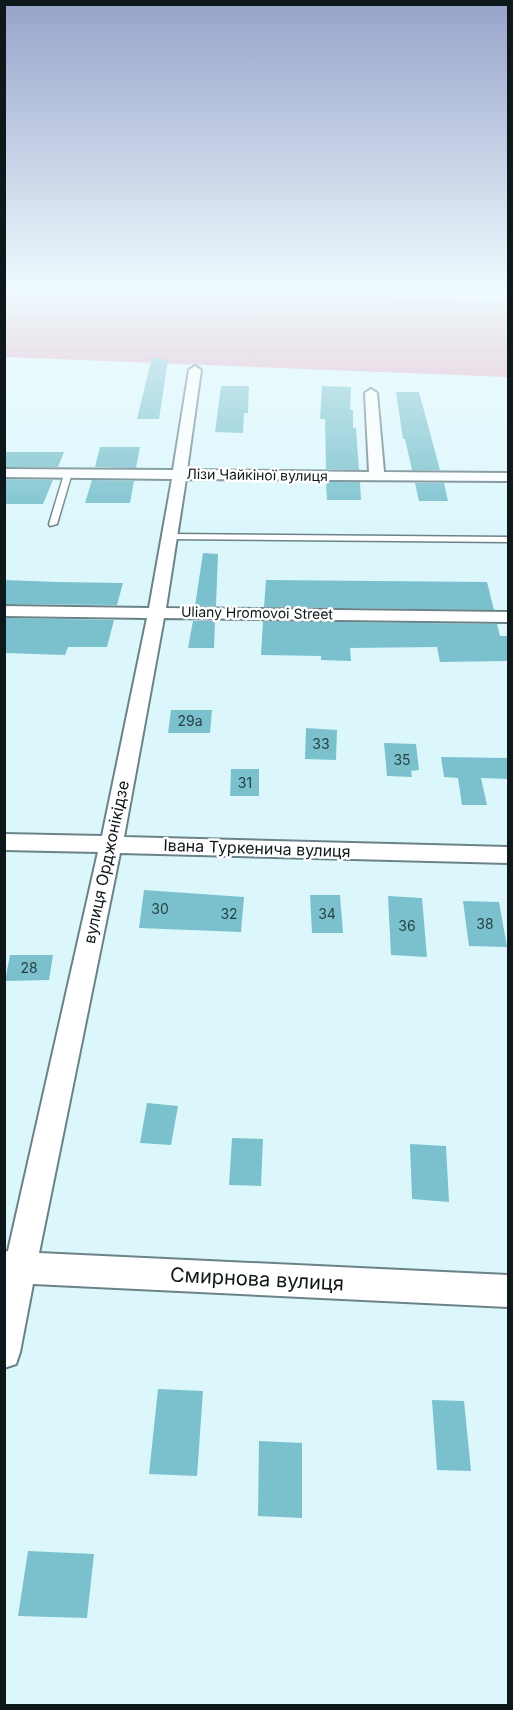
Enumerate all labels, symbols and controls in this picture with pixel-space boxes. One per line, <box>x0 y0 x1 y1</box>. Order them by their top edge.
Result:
street label: Лізи Чайкіної вулиця <box>186 465 328 484</box>
street label: Uliany Hromovoi Street <box>181 603 334 622</box>
house number: 29а <box>177 712 203 729</box>
house number: 33 <box>312 735 330 752</box>
house number: 35 <box>393 751 411 768</box>
house number: 31 <box>238 774 252 791</box>
street label: вулиця Орджонікідзе <box>79 779 133 945</box>
street label: Івана Туркенича вулиця <box>163 835 351 861</box>
house number: 30 <box>151 900 169 917</box>
house number: 32 <box>220 905 238 922</box>
house number: 34 <box>318 905 336 922</box>
house number: 38 <box>476 915 494 932</box>
house number: 36 <box>398 917 416 934</box>
house number: 28 <box>20 959 38 976</box>
street label: Смирнова вулиця <box>169 1262 345 1296</box>

